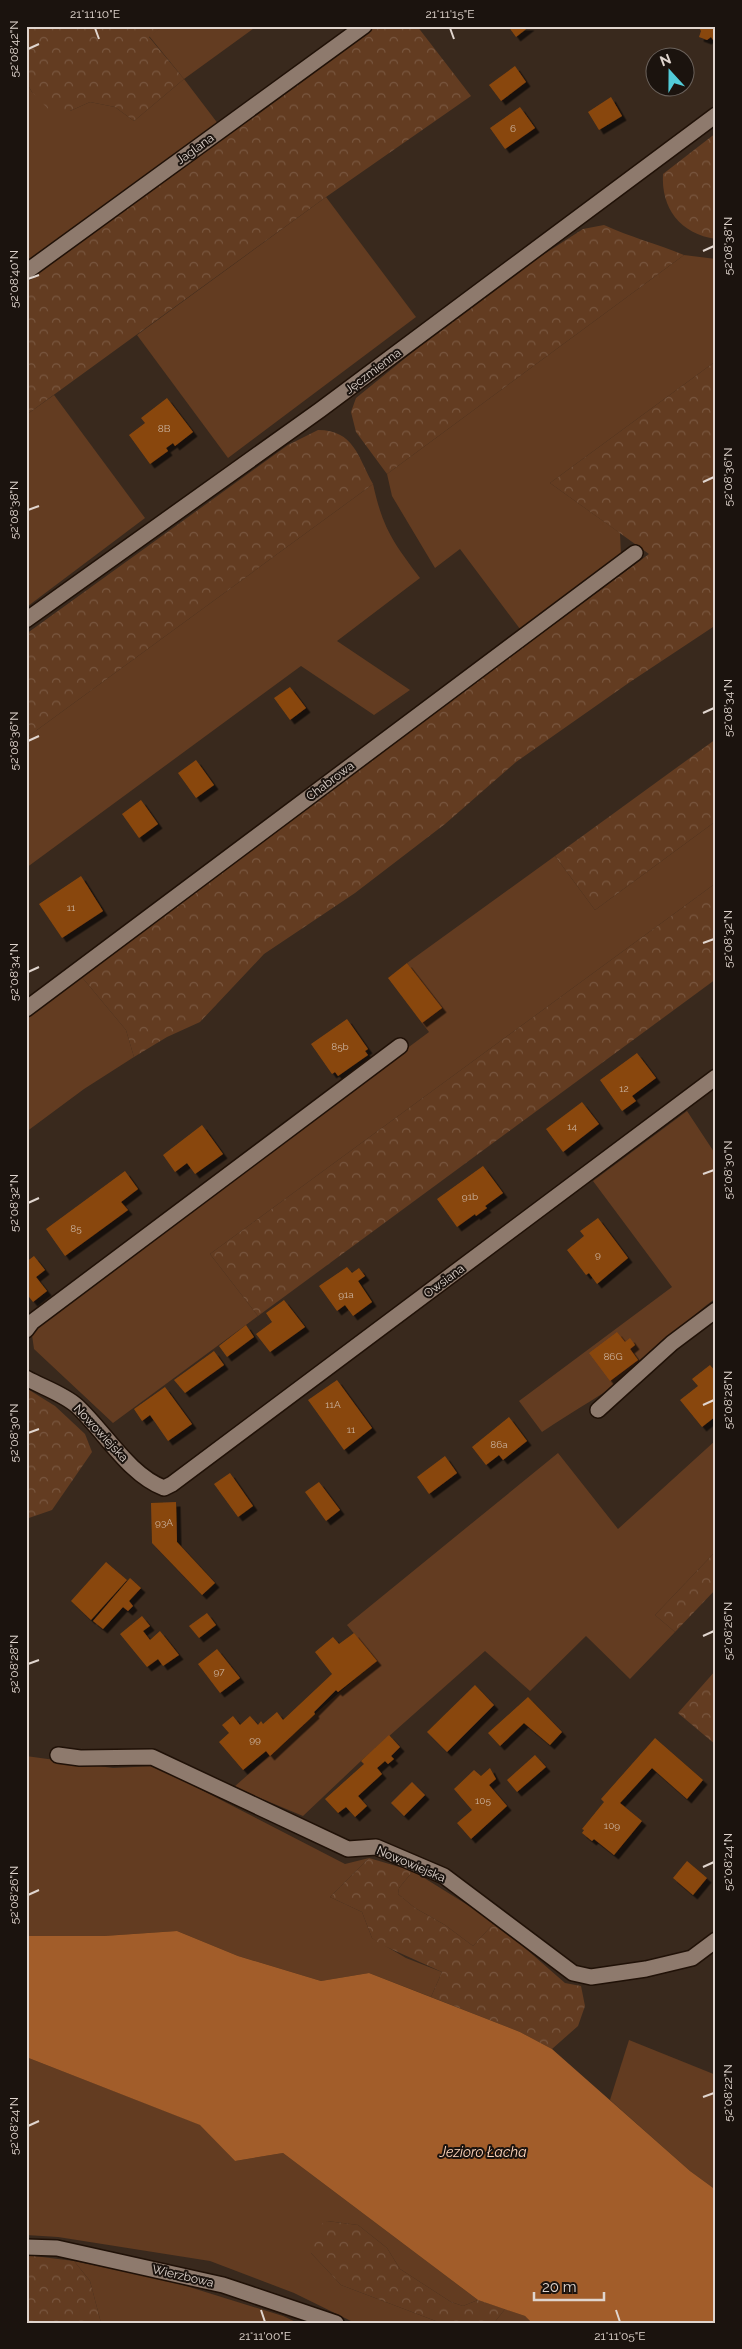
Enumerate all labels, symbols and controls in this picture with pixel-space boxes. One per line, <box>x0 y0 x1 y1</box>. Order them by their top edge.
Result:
text: 21°11'10"E <box>70 7 120 21</box>
text: 21°11'15"E <box>425 7 475 21</box>
text: 52°08'42"N <box>7 20 21 78</box>
north arrow <box>644 48 694 98</box>
text: N <box>657 50 673 69</box>
house number: 6 <box>510 123 516 134</box>
street label: Jaglana <box>174 131 216 167</box>
text: 52°08'38"N <box>721 217 735 275</box>
text: 52°08'40"N <box>7 250 21 308</box>
street label: Jęczmienna <box>342 345 404 397</box>
house number: 8B <box>158 423 171 434</box>
text: 52°08'36"N <box>721 448 735 506</box>
text: 52°08'38"N <box>7 481 21 539</box>
text: 52°08'34"N <box>721 679 735 737</box>
text: 52°08'36"N <box>7 712 21 770</box>
street label: Chabrowa <box>303 758 357 804</box>
house number: 11 <box>67 902 76 913</box>
text: 52°08'32"N <box>721 910 735 968</box>
text: 52°08'34"N <box>7 943 21 1001</box>
house number: 85b <box>331 1041 349 1052</box>
house number: 12 <box>619 1083 629 1094</box>
house number: 14 <box>567 1121 577 1132</box>
text: 52°08'30"N <box>721 1141 735 1199</box>
text: 52°08'32"N <box>7 1174 21 1232</box>
house number: 91b <box>462 1191 478 1202</box>
house number: 85 <box>70 1223 82 1234</box>
house number: 9 <box>595 1249 601 1260</box>
street label: Owsiana <box>421 1261 467 1301</box>
house number: 91a <box>338 1289 354 1300</box>
house number: 86G <box>603 1351 623 1362</box>
text: 52°08'28"N <box>721 1371 735 1429</box>
house number: 11A <box>325 1399 341 1410</box>
street label: Nowowiejska <box>71 1401 131 1465</box>
text: 52°08'30"N <box>7 1404 21 1462</box>
house number: 11 <box>347 1424 356 1435</box>
house number: 86a <box>490 1439 508 1450</box>
house number: 93A <box>155 1517 173 1528</box>
text: 52°08'26"N <box>721 1602 735 1660</box>
text: 52°08'28"N <box>7 1635 21 1693</box>
house number: 97 <box>213 1666 225 1677</box>
house number: 99 <box>249 1734 261 1745</box>
house number: 105 <box>475 1795 491 1806</box>
house number: 109 <box>604 1820 620 1831</box>
text: 52°08'24"N <box>721 1833 735 1891</box>
street label: Nowowiejska <box>375 1843 447 1885</box>
text: 52°08'26"N <box>7 1866 21 1924</box>
text: 52°08'22"N <box>721 2064 735 2122</box>
text: 52°08'24"N <box>7 2097 21 2155</box>
water label: Jezioro Łacha <box>438 2144 527 2160</box>
street label: Wierzbowa <box>151 2262 215 2290</box>
scale bar <box>534 2269 604 2301</box>
text: 20 m <box>542 2278 577 2296</box>
text: 21°11'00"E <box>239 2329 291 2343</box>
text: 21°11'05"E <box>594 2329 646 2343</box>

